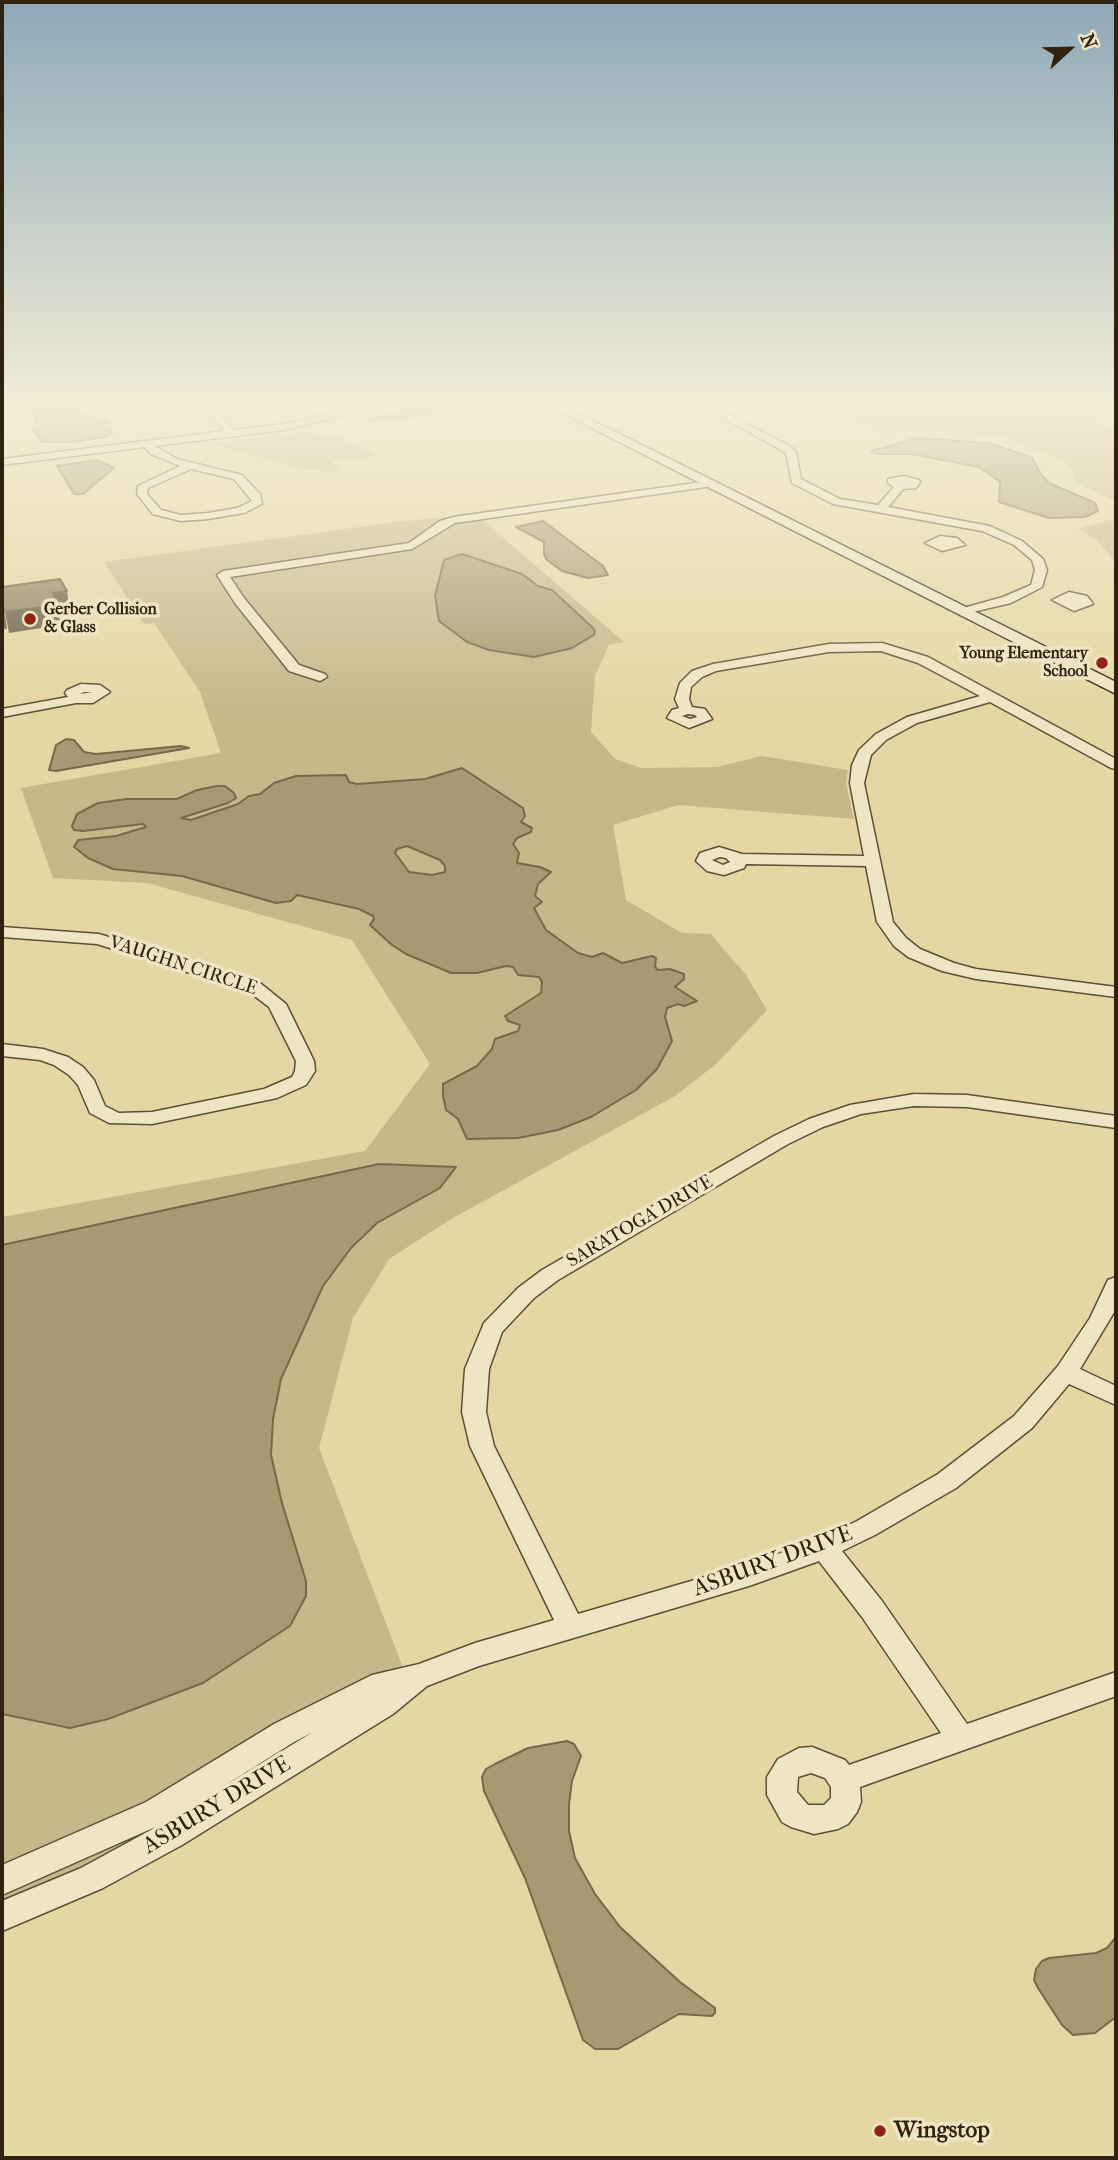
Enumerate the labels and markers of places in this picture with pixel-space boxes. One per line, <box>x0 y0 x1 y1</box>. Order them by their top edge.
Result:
place label: Gerber Collision & Glass <box>44 600 157 638</box>
marker: Gerber Collision & Glass <box>22 611 38 627</box>
place label: Young Elementary School <box>960 644 1088 682</box>
marker: Young Elementary School <box>1094 655 1110 671</box>
place label: Wingstop <box>894 2117 990 2145</box>
marker: Wingstop <box>872 2123 888 2139</box>

